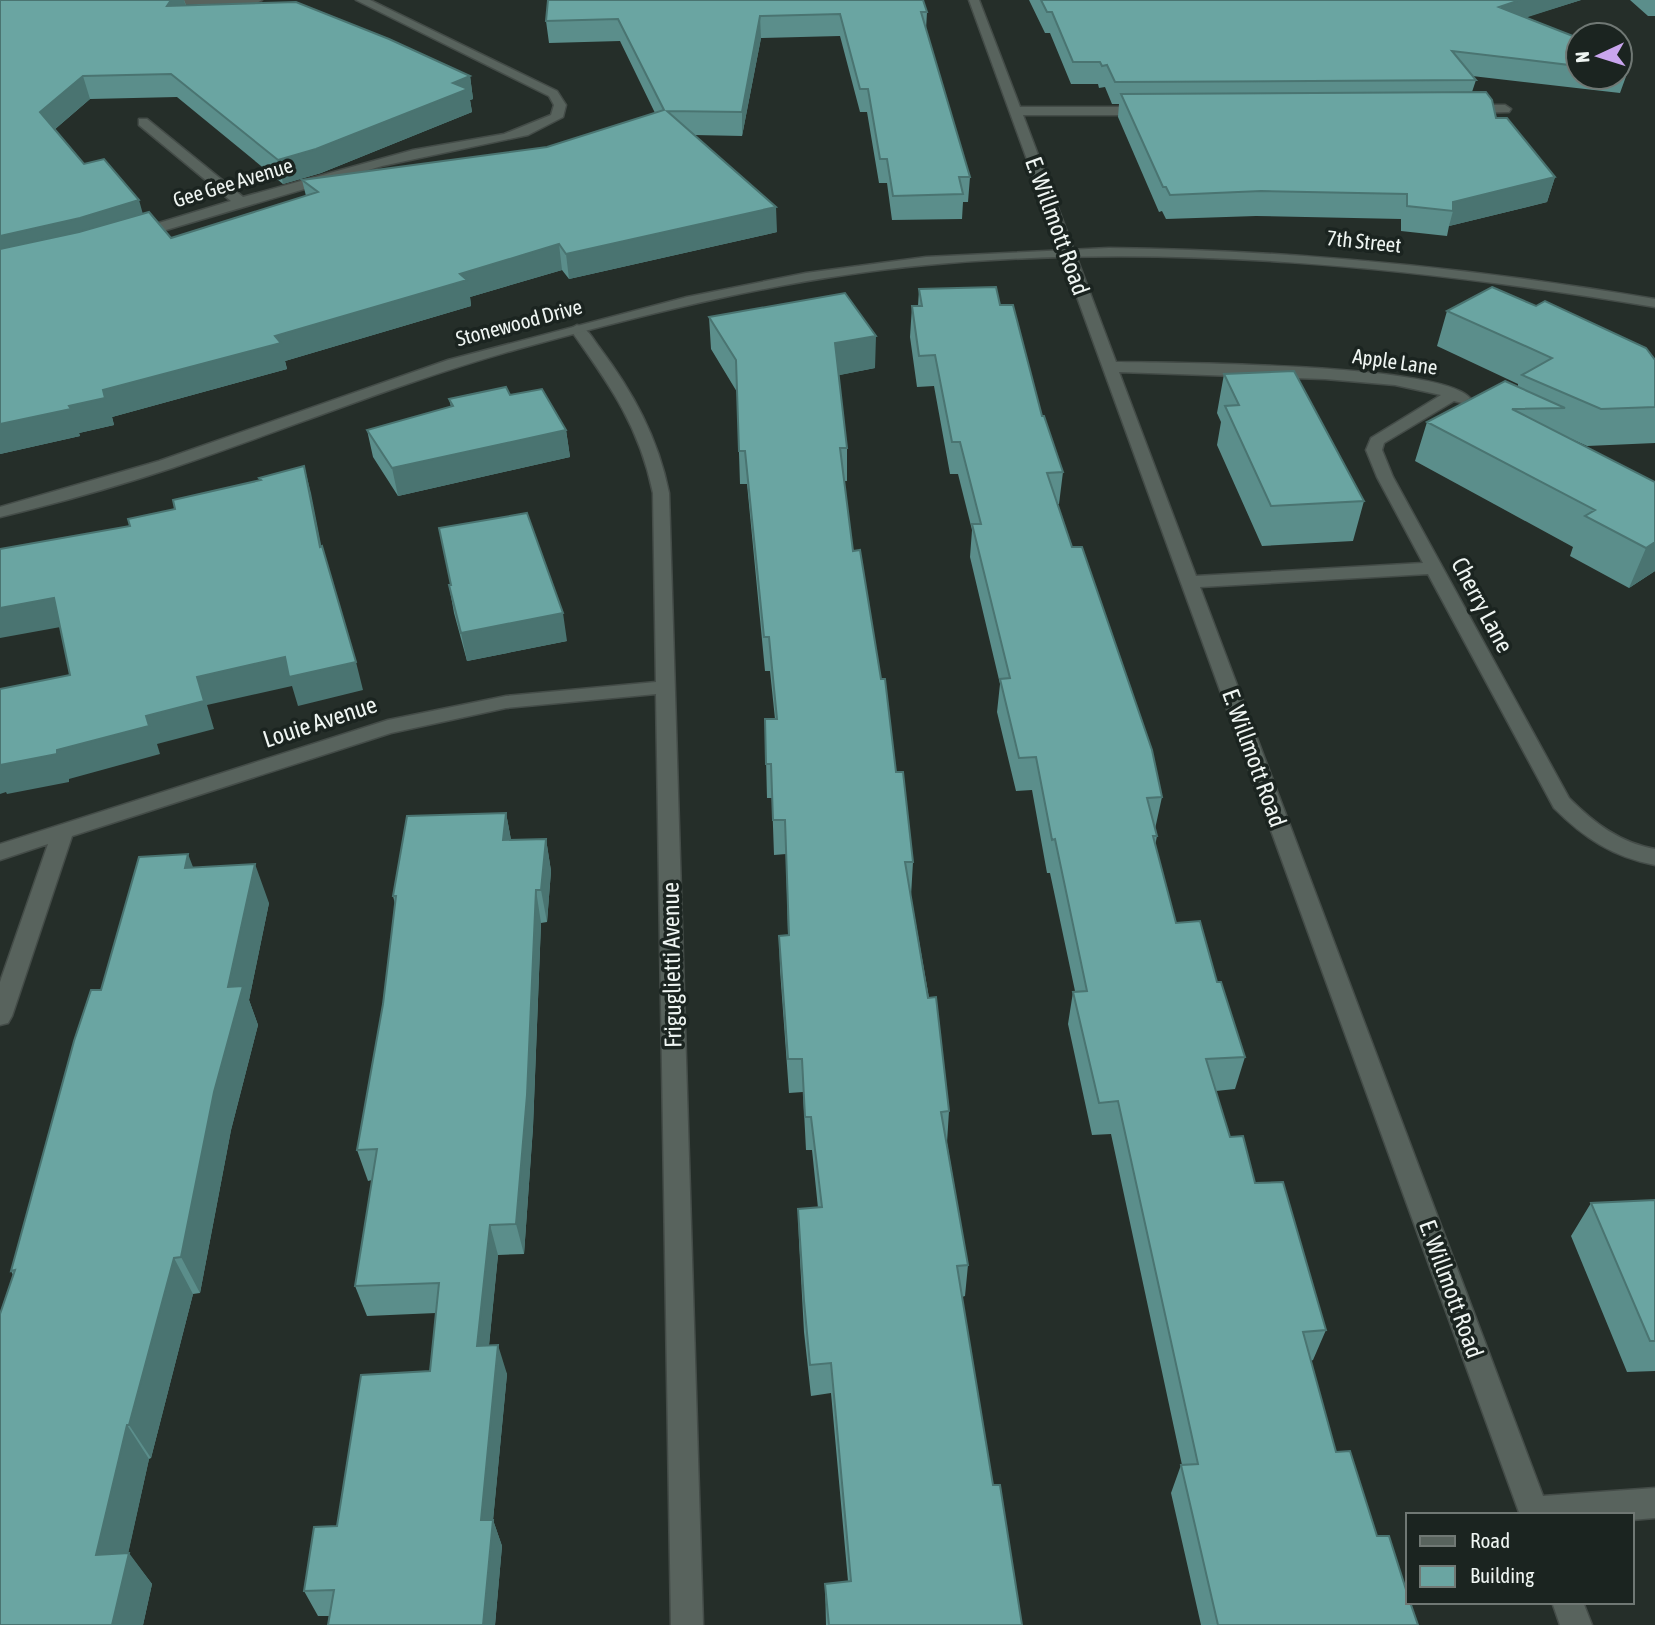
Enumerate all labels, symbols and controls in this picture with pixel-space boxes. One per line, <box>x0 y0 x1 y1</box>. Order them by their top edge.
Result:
north arrow <box>1564 21 1634 91</box>
text: N <box>1571 51 1593 64</box>
street label: Gee Gee Avenue <box>170 152 296 212</box>
street label: E. Willmott Road <box>1020 153 1095 299</box>
street label: 7th Street <box>1326 225 1403 257</box>
street label: Stonewood Drive <box>453 294 584 350</box>
street label: Apple Lane <box>1351 343 1439 379</box>
street label: Cherry Lane <box>1446 553 1519 657</box>
street label: E. Willmott Road <box>1217 685 1292 831</box>
street label: Louie Avenue <box>259 690 380 753</box>
street label: Friguglietti Avenue <box>657 882 686 1048</box>
street label: E. Willmott Road <box>1414 1216 1489 1362</box>
legend <box>1406 1513 1634 1604</box>
text: Road <box>1470 1528 1510 1552</box>
text: Building <box>1470 1563 1534 1587</box>

